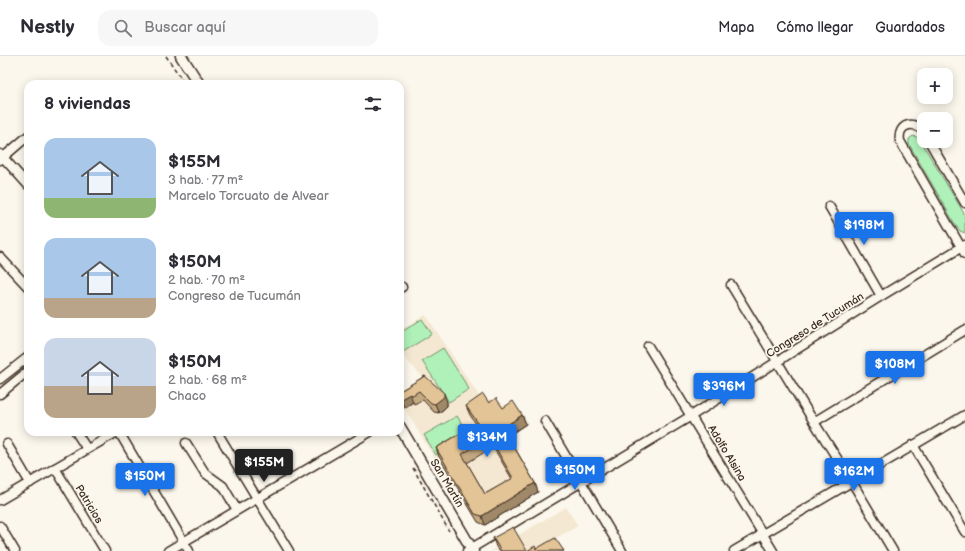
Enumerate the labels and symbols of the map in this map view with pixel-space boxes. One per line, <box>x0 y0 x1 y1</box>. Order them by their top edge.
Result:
pin: $198M <box>836 212 892 246</box>
street label: Congreso de Tucumán <box>764 290 866 360</box>
pin: $108M <box>867 351 923 385</box>
pin: $396M <box>696 373 752 407</box>
street label: Adolfo Alsina <box>705 423 749 483</box>
pin: $134M <box>459 424 515 458</box>
pin: $155M <box>236 449 292 483</box>
street label: San Martín <box>428 456 466 510</box>
pin: $150M <box>547 457 603 491</box>
pin: $162M <box>826 458 882 492</box>
pin: $150M <box>117 463 173 497</box>
street label: Patricios <box>72 482 106 526</box>

